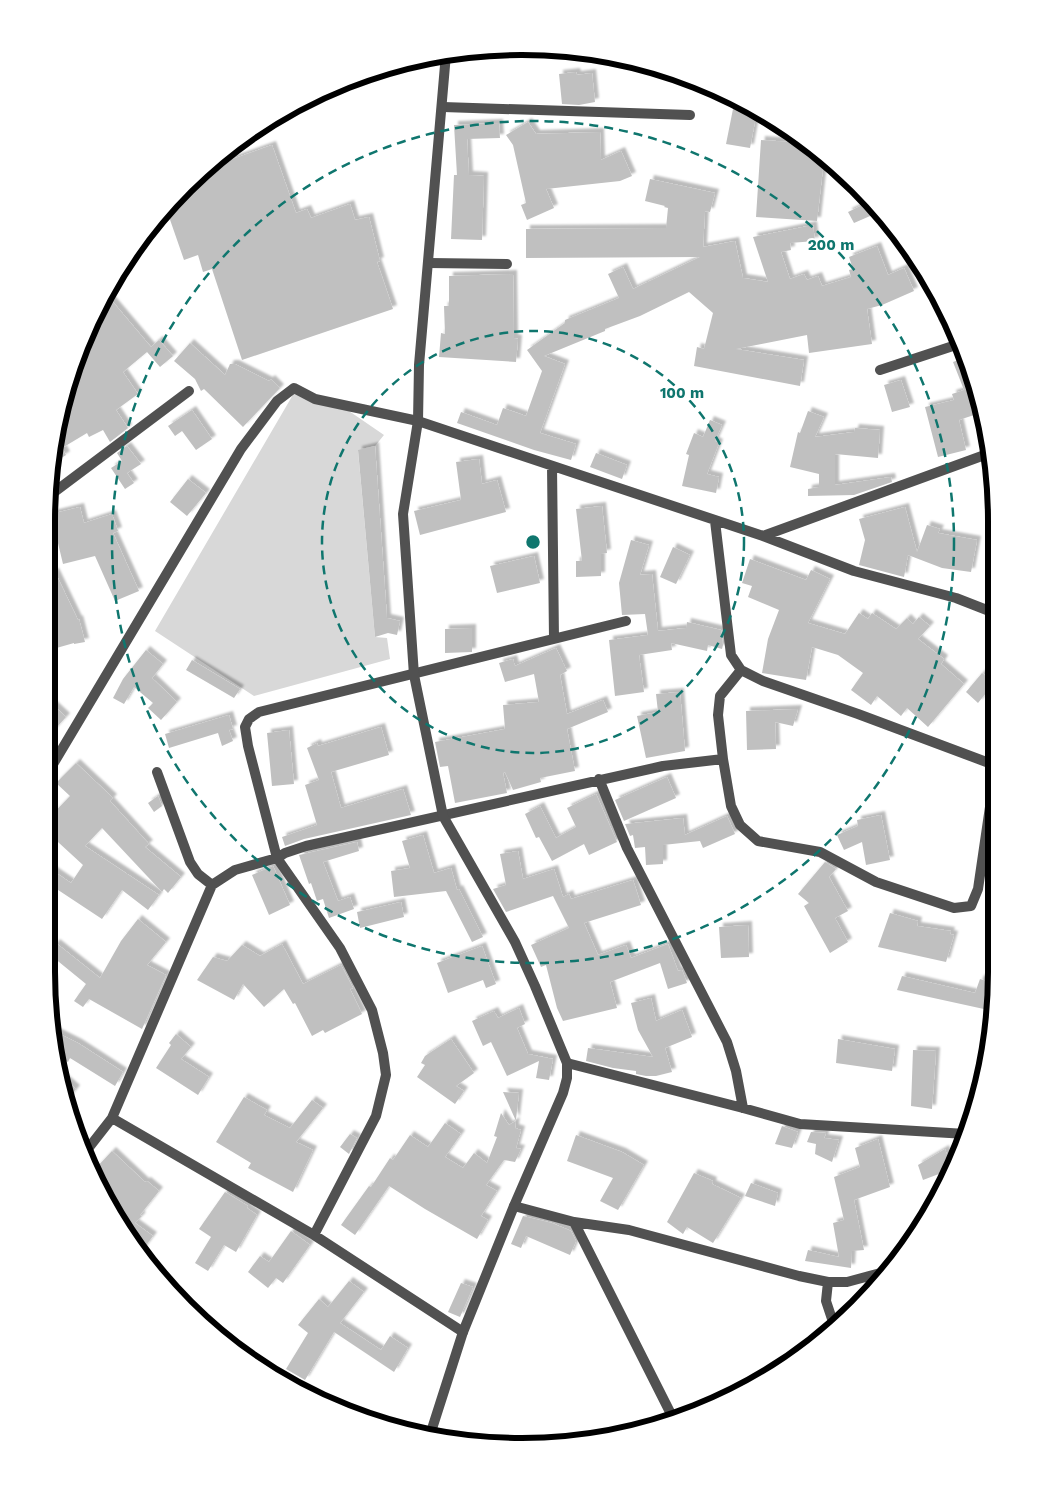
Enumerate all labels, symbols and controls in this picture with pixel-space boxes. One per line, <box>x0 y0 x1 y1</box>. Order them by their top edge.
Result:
text: 200 m <box>808 236 854 254</box>
text: 100 m <box>660 384 704 402</box>
centre of rings <box>524 533 542 551</box>

